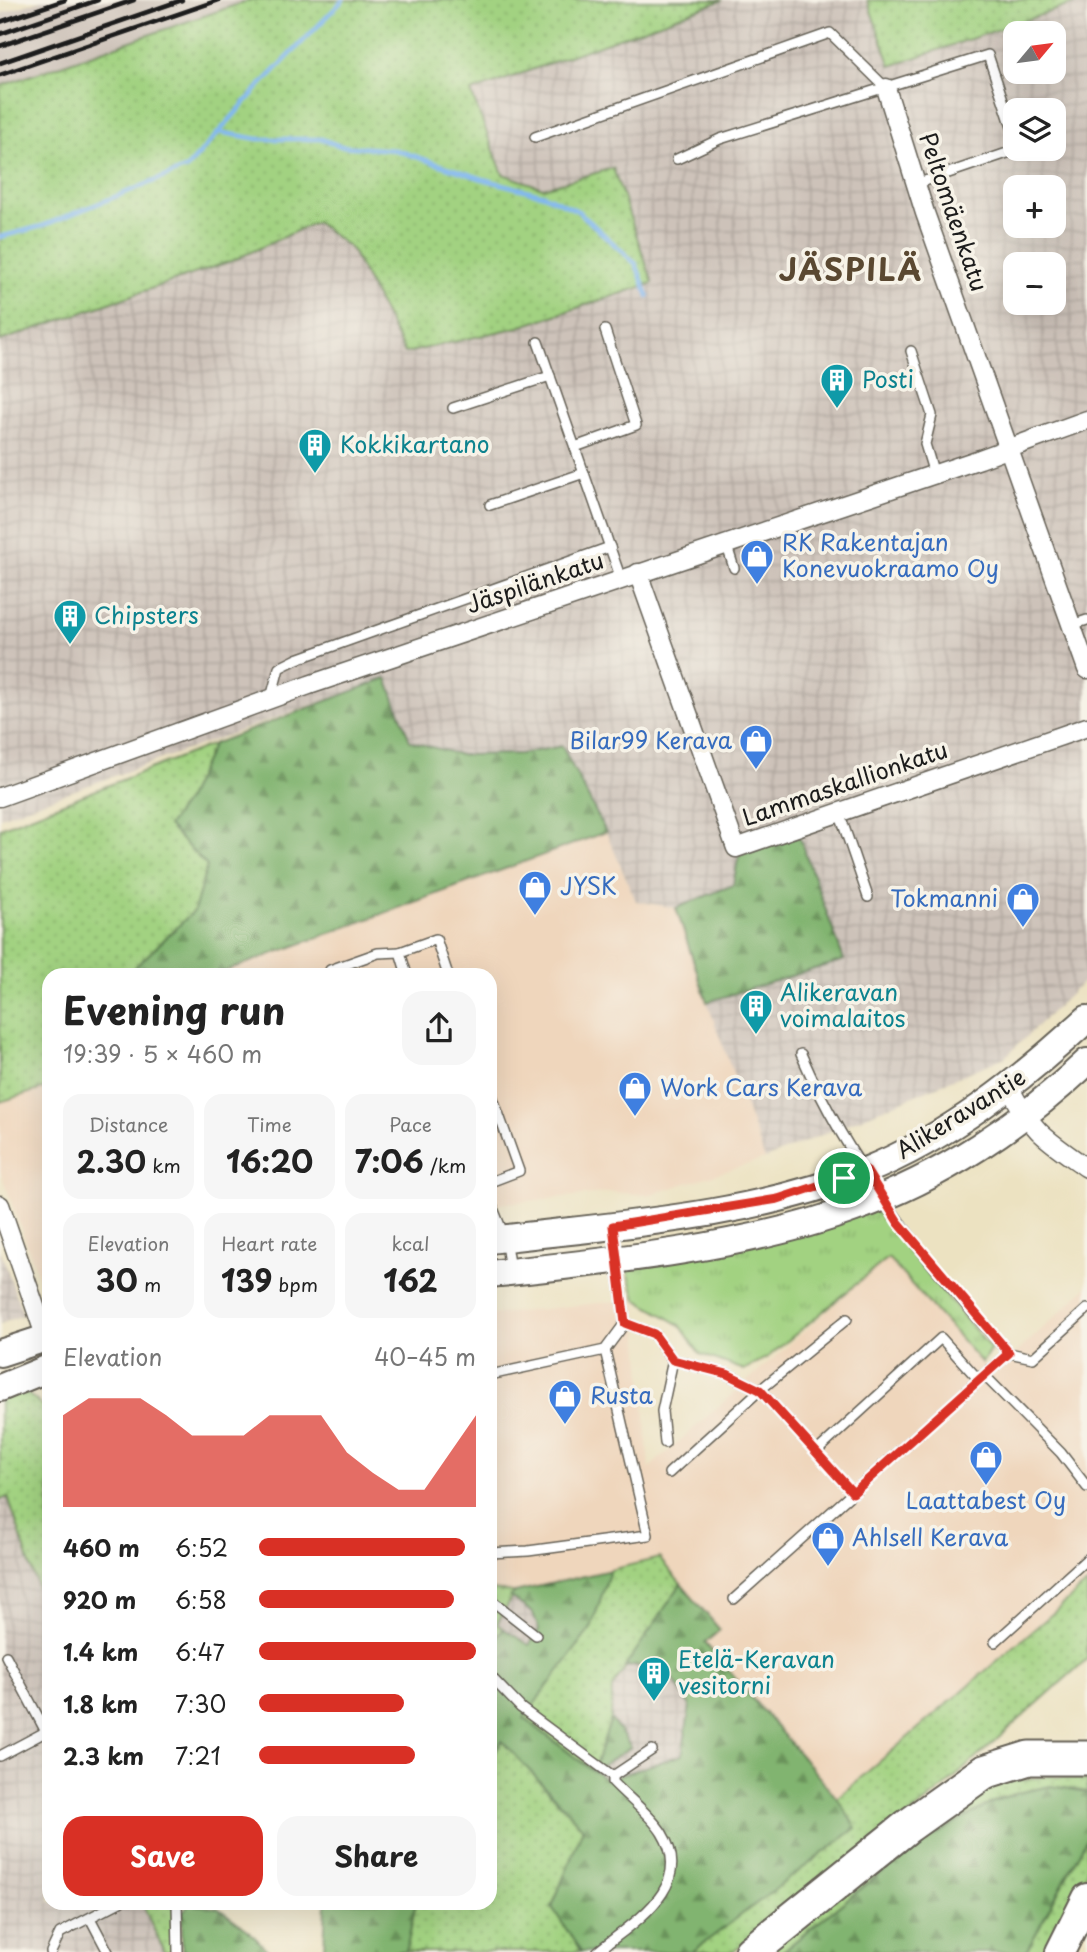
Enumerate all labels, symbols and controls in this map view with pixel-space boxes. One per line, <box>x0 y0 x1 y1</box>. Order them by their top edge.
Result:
north arrow <box>1003 21 1066 84</box>
map controls <box>1003 21 1066 315</box>
button: layers <box>1003 98 1066 161</box>
street label: Peltomäenkatu <box>911 127 998 296</box>
button: + <box>1003 175 1066 238</box>
district label: JÄSPILÄ <box>779 246 923 291</box>
button: − <box>1003 252 1066 315</box>
building icon: Posti <box>818 361 856 410</box>
place label: Posti <box>862 361 914 396</box>
building icon: Kokkikartano <box>296 426 334 475</box>
place label: Kokkikartano <box>340 426 490 461</box>
place label: RK Rakentajan Konevuokraamo Oy <box>782 524 999 585</box>
shop icon: RK Rakentajan Konevuokraamo Oy <box>738 537 776 586</box>
street label: Jäspilänkatu <box>461 542 608 621</box>
building icon: Chipsters <box>51 597 89 646</box>
place label: Chipsters <box>94 597 199 632</box>
place label: Bilar99 Kerava <box>570 722 733 757</box>
shop icon: Bilar99 Kerava <box>737 722 775 771</box>
street label: Lammaskallionkatu <box>737 731 952 834</box>
shop icon: JYSK <box>516 868 554 917</box>
place label: JYSK <box>560 868 617 903</box>
place label: Tokmanni <box>890 880 998 915</box>
shop icon: Tokmanni <box>1004 880 1042 929</box>
place label: Alikeravan voimalaitos <box>780 974 905 1035</box>
text: Evening run <box>63 981 285 1038</box>
building icon: Alikeravan voimalaitos <box>737 987 775 1036</box>
button: share <box>402 991 476 1065</box>
text: 19:39 · 5 × 460 m <box>63 1036 262 1071</box>
street label: Alikeravantie <box>889 1059 1032 1167</box>
shop icon: Work Cars Kerava <box>616 1069 654 1118</box>
place label: Work Cars Kerava <box>660 1069 863 1104</box>
text: Distance <box>89 1110 168 1138</box>
text: Time <box>247 1110 292 1138</box>
text: Pace <box>389 1110 432 1138</box>
text: 2.30 <box>76 1138 146 1183</box>
text: 16:20 <box>226 1138 313 1183</box>
text: 7:06 <box>355 1138 424 1183</box>
pin <box>814 1148 874 1208</box>
text: km <box>146 1151 181 1179</box>
text: /km <box>424 1151 466 1179</box>
icon: arrive <box>825 1159 863 1197</box>
text: Elevation <box>88 1229 169 1257</box>
text: Heart rate <box>222 1229 317 1257</box>
text: kcal <box>392 1229 429 1257</box>
text: 30 <box>96 1257 138 1302</box>
text: 139 <box>221 1257 272 1302</box>
text: 162 <box>383 1257 438 1302</box>
text: m <box>138 1270 161 1298</box>
text: bpm <box>272 1270 318 1298</box>
text: Elevation <box>63 1339 162 1374</box>
text: 40–45 m <box>374 1339 476 1374</box>
shop icon: Rusta <box>546 1377 584 1426</box>
place label: Rusta <box>590 1377 653 1412</box>
shop icon: Laattabest Oy <box>967 1438 1005 1487</box>
place label: Laattabest Oy <box>906 1482 1066 1517</box>
shop icon: Ahlsell Kerava <box>809 1519 847 1568</box>
place label: Ahlsell Kerava <box>852 1519 1009 1554</box>
text: 460 m <box>63 1530 140 1565</box>
text: 6:52 <box>175 1530 228 1565</box>
text: 920 m <box>63 1582 136 1617</box>
text: 6:58 <box>175 1582 227 1617</box>
text: 1.4 km <box>63 1634 138 1669</box>
text: 6:47 <box>175 1634 225 1669</box>
place label: Etelä-Keravan vesitorni <box>678 1641 835 1702</box>
building icon: Etelä-Keravan vesitorni <box>635 1654 673 1703</box>
text: 1.8 km <box>63 1686 138 1721</box>
text: 7:30 <box>175 1686 226 1721</box>
text: 2.3 km <box>63 1738 144 1773</box>
text: 7:21 <box>175 1738 221 1773</box>
button: Save <box>63 1816 263 1896</box>
button: Share <box>277 1816 476 1896</box>

